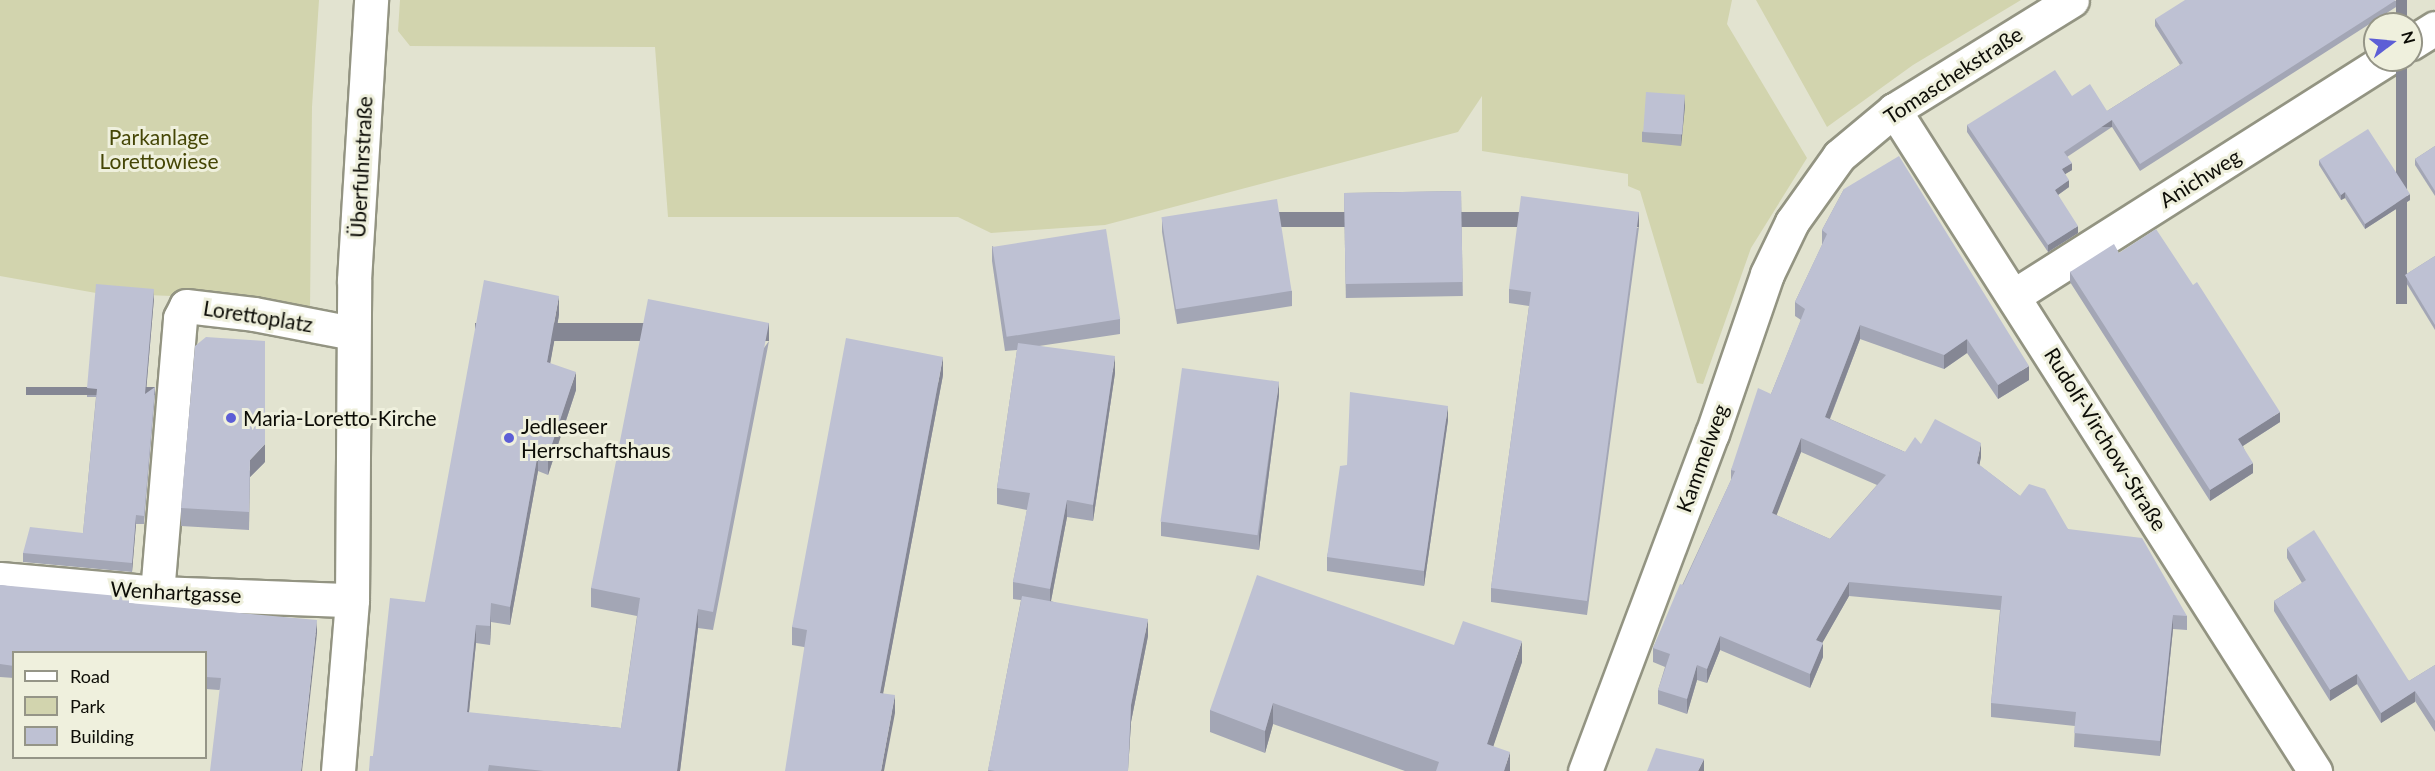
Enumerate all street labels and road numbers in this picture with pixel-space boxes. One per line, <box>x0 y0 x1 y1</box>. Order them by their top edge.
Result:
street label: Tomaschekstraße <box>1879 21 2027 129</box>
street label: Überfuhrstraße <box>345 95 377 239</box>
street label: Anichweg <box>2155 143 2245 213</box>
street label: Lorettoplatz <box>202 295 314 337</box>
street label: Rudolf-Virchow-Straße <box>2039 343 2173 535</box>
street label: Kammelweg <box>1671 400 1733 516</box>
street label: Wenhartgasse <box>110 576 242 608</box>

